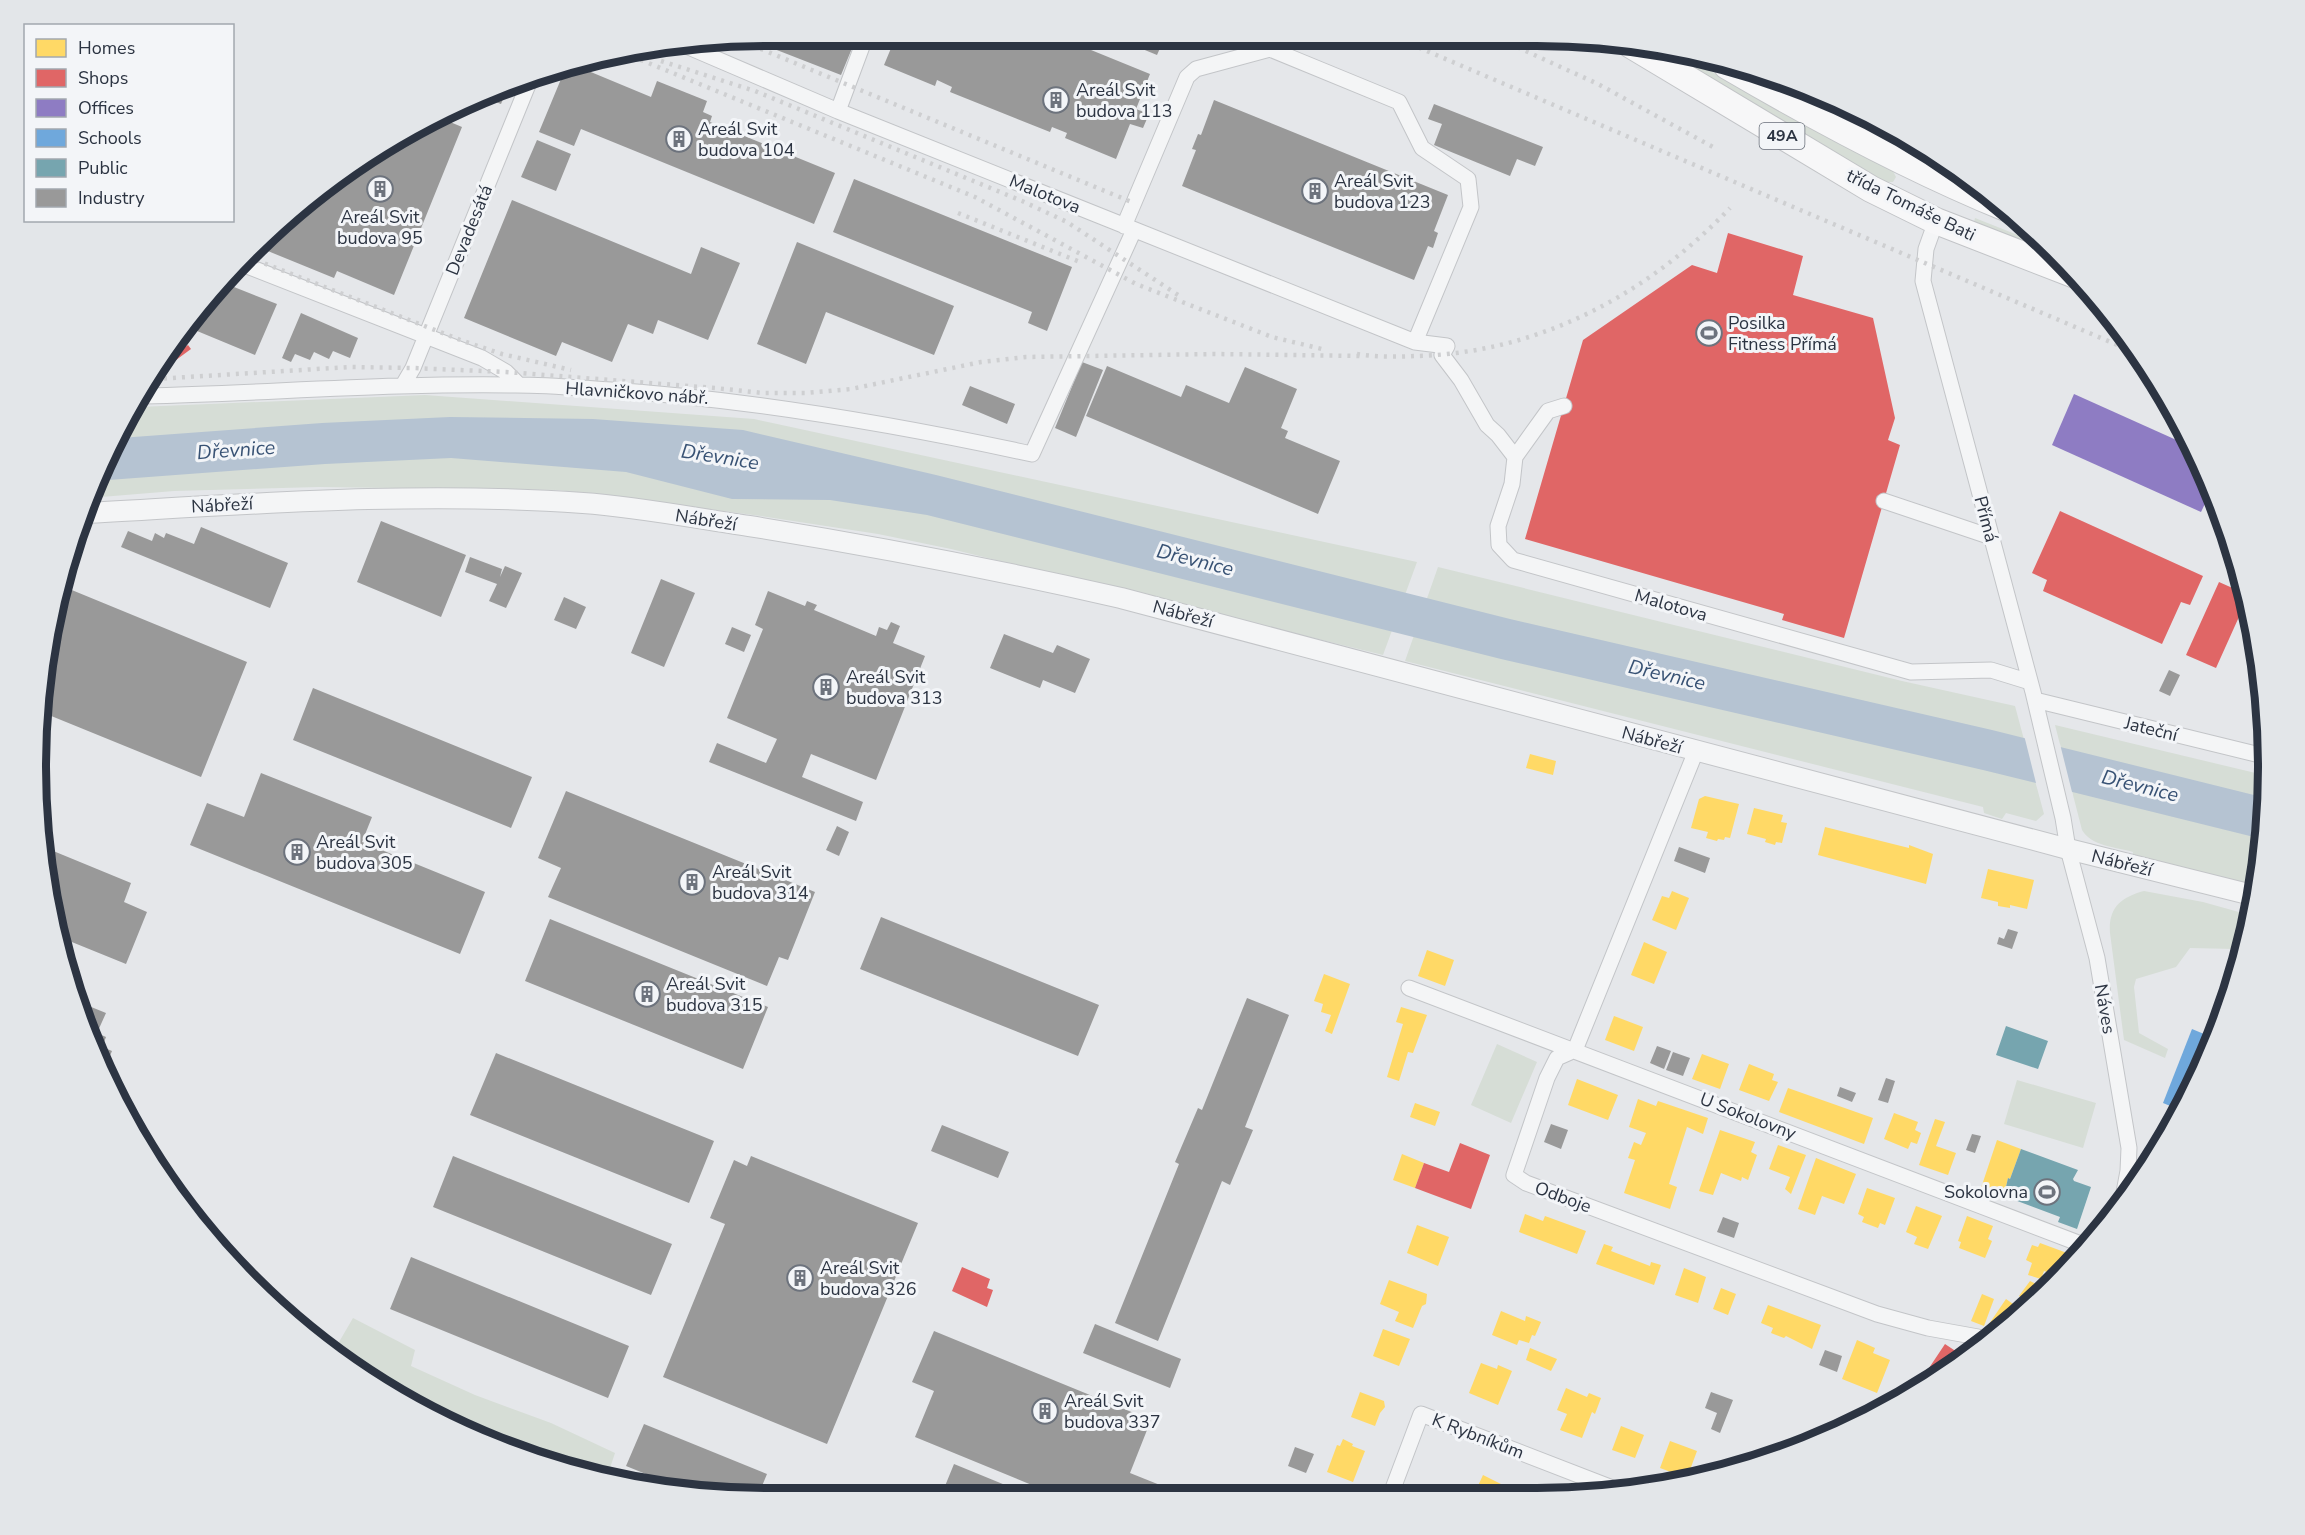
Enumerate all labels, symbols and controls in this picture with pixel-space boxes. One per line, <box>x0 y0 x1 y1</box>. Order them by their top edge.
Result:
legend <box>24 24 234 222</box>
text: Homes <box>78 36 135 60</box>
text: Shops <box>78 66 128 90</box>
place label: Areál Svit budova 113 <box>1076 78 1173 123</box>
building icon: Areál Svit budova 113 <box>1041 85 1071 115</box>
text: Offices <box>78 96 134 120</box>
place label: Areál Svit budova 104 <box>698 117 795 162</box>
road number: 49A <box>1760 123 1804 149</box>
building icon: Areál Svit budova 104 <box>664 124 694 154</box>
text: Schools <box>78 126 142 150</box>
text: Public <box>78 156 128 180</box>
street label: třída Tomáše Bati <box>1842 163 1980 247</box>
street label: Malotova <box>1006 169 1084 219</box>
place label: Areál Svit budova 123 <box>1334 169 1431 214</box>
building icon: Areál Svit budova 95 <box>365 174 395 204</box>
building icon: Areál Svit budova 123 <box>1300 176 1330 206</box>
street label: Devadesátá <box>440 181 498 279</box>
text: Industry <box>78 186 145 210</box>
place label: Areál Svit budova 95 <box>337 205 423 250</box>
place label: Posilka Fitness Přímá <box>1728 311 1837 356</box>
sports icon: Posilka Fitness Přímá <box>1694 318 1724 348</box>
street label: Hlavničkovo nábř. <box>565 376 709 410</box>
water label: Dřevnice <box>196 434 276 466</box>
water label: Dřevnice <box>679 438 761 477</box>
street label: Nábřeží <box>191 491 254 519</box>
street label: Přímá <box>1968 493 2004 545</box>
street label: Nábřeží <box>674 503 739 537</box>
water label: Dřevnice <box>1154 537 1237 583</box>
street label: Malotova <box>1632 583 1710 627</box>
street label: Nábřeží <box>1150 594 1217 634</box>
water label: Dřevnice <box>1626 653 1709 697</box>
place label: Areál Svit budova 313 <box>846 665 943 710</box>
building icon: Areál Svit budova 313 <box>811 672 841 702</box>
street label: Jateční <box>2121 711 2181 747</box>
street label: Nábřeží <box>1619 720 1686 760</box>
water label: Dřevnice <box>2099 763 2182 809</box>
place label: Areál Svit budova 305 <box>316 830 413 875</box>
building icon: Areál Svit budova 305 <box>282 837 312 867</box>
street label: Nábřeží <box>2089 844 2156 882</box>
place label: Areál Svit budova 314 <box>712 860 809 905</box>
building icon: Areál Svit budova 314 <box>677 867 707 897</box>
place label: Areál Svit budova 315 <box>666 972 763 1017</box>
building icon: Areál Svit budova 315 <box>632 979 662 1009</box>
street label: Náves <box>2089 982 2121 1036</box>
street label: U Sokolovny <box>1696 1087 1800 1146</box>
street label: Odboje <box>1531 1176 1595 1218</box>
sports icon: Sokolovna <box>2032 1177 2062 1207</box>
place label: Sokolovna <box>1944 1180 2028 1204</box>
place label: Areál Svit budova 326 <box>820 1256 917 1301</box>
building icon: Areál Svit budova 326 <box>785 1263 815 1293</box>
place label: Areál Svit budova 337 <box>1064 1389 1161 1434</box>
building icon: Areál Svit budova 337 <box>1030 1396 1060 1426</box>
street label: K Rybníkům <box>1429 1407 1527 1465</box>

